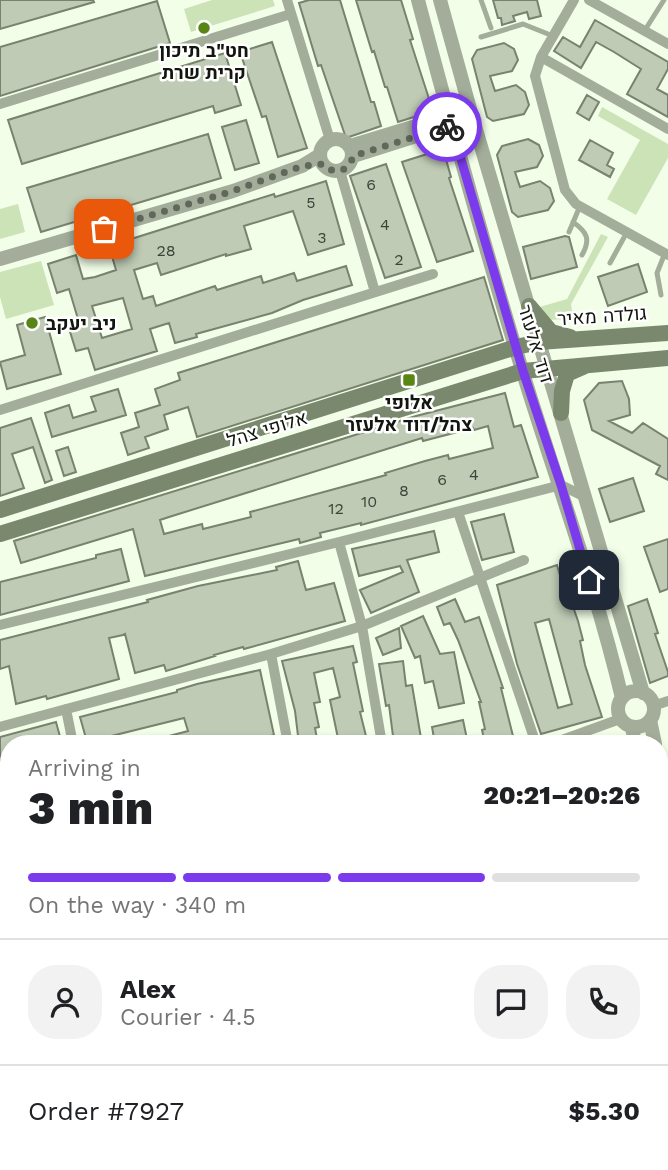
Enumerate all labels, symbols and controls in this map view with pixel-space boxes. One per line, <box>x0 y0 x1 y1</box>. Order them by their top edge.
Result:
marker: חט"ב תיכון קרית שרת <box>196 20 212 36</box>
place label: חט"ב תיכון קרית שרת <box>159 39 249 84</box>
courier <box>412 92 482 162</box>
icon: bike <box>428 108 466 146</box>
house number: 6 <box>366 175 376 194</box>
house number: 5 <box>306 193 316 212</box>
pin <box>74 199 134 259</box>
icon: bag <box>85 210 123 248</box>
house number: 4 <box>380 215 390 234</box>
house number: 3 <box>317 228 327 247</box>
house number: 28 <box>156 241 176 260</box>
house number: 2 <box>394 250 404 269</box>
street label: גולדה מאיר <box>557 301 647 331</box>
street label: דוד אלעזר <box>513 302 559 386</box>
place label: ניב יעקב <box>46 312 117 335</box>
marker: ניב יעקב <box>24 315 40 331</box>
marker: אלופי צהל/דוד אלעזר <box>401 372 417 388</box>
place label: אלופי צהל/דוד אלעזר <box>346 391 472 436</box>
street label: אלופי צהל <box>224 406 310 452</box>
house number: 4 <box>469 465 479 484</box>
house number: 6 <box>437 470 447 489</box>
house number: 8 <box>399 481 409 500</box>
house number: 10 <box>361 492 377 511</box>
house number: 12 <box>328 499 344 518</box>
pin <box>559 550 619 610</box>
icon: home <box>570 561 608 599</box>
text: Arriving in <box>28 755 141 782</box>
text: 20:21–20:26 <box>483 780 640 810</box>
text: 3 min <box>28 781 153 835</box>
text: On the way · 340 m <box>28 892 246 919</box>
button: person <box>28 965 102 1039</box>
button: chat <box>474 965 548 1039</box>
button: phone <box>566 965 640 1039</box>
text: Alex <box>120 974 176 1004</box>
text: Courier · 4.5 <box>120 1004 256 1031</box>
text: Order #7927 <box>28 1096 184 1126</box>
text: $5.30 <box>568 1096 640 1126</box>

